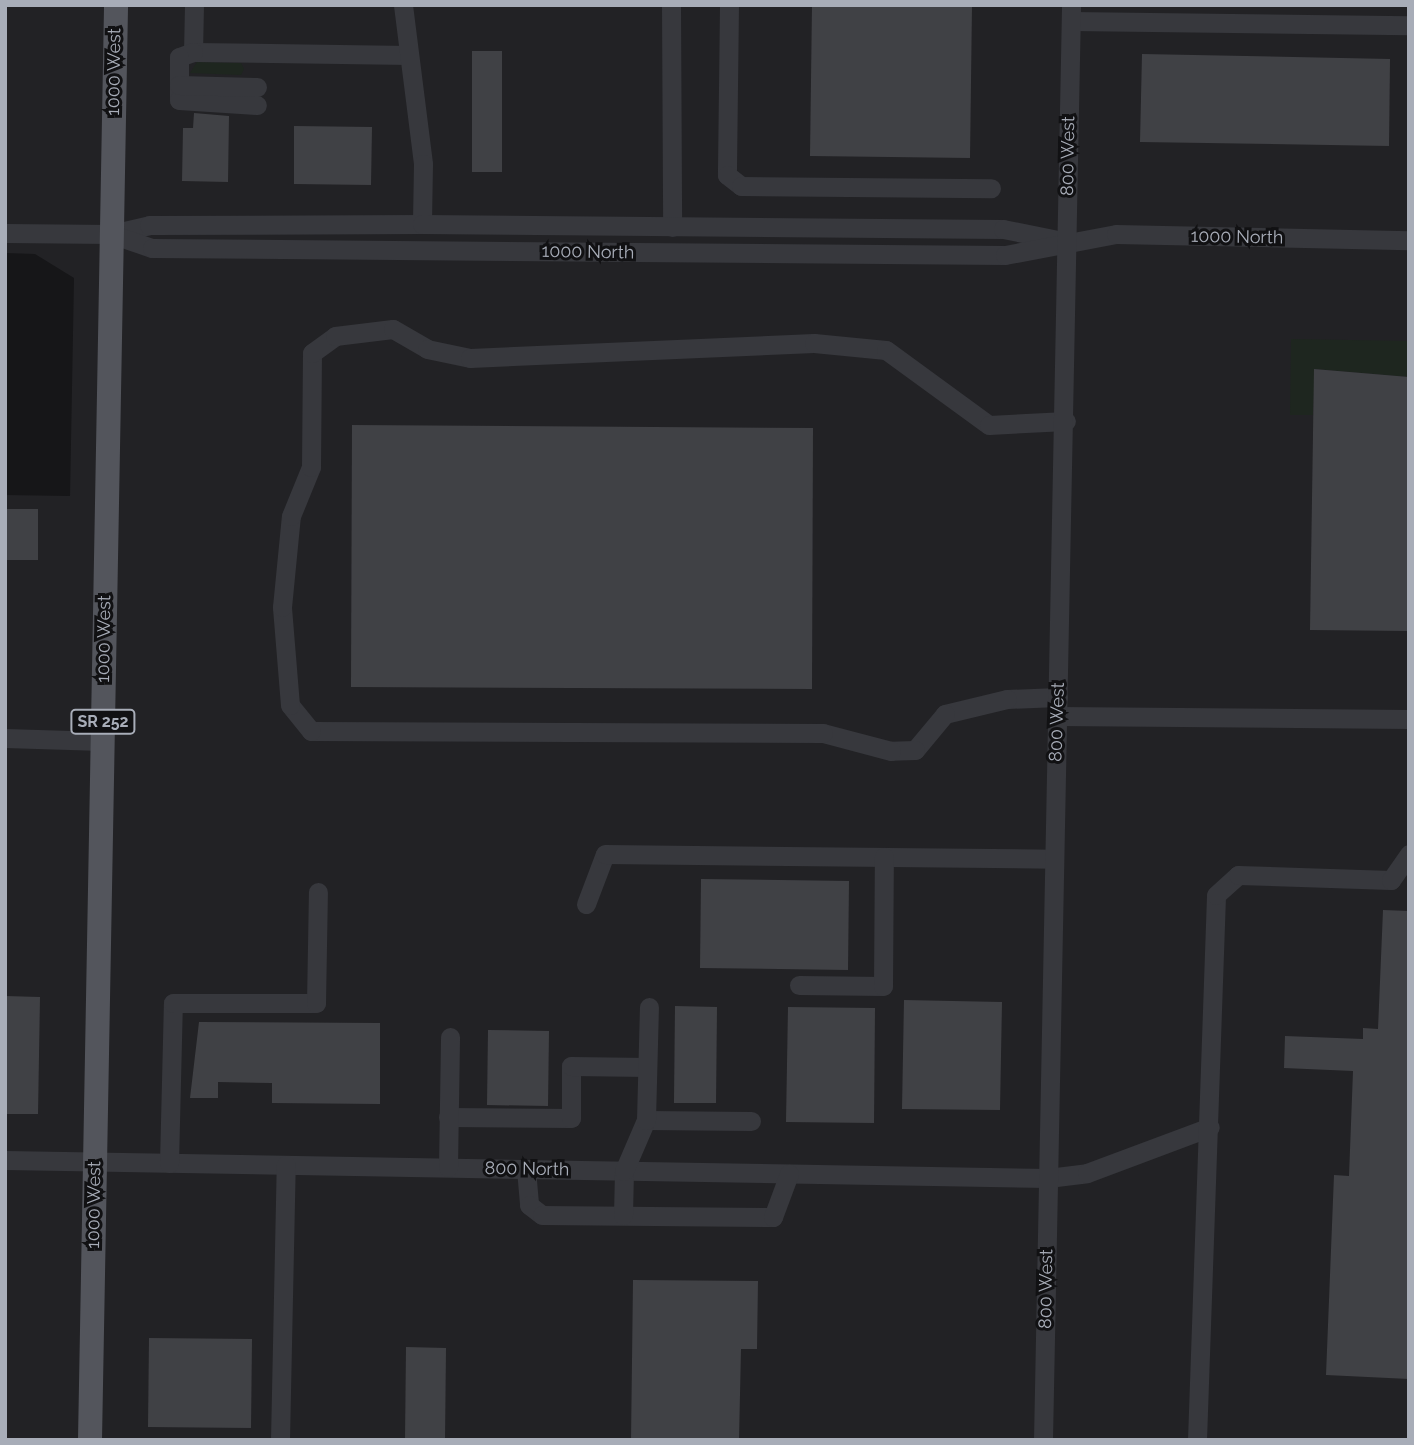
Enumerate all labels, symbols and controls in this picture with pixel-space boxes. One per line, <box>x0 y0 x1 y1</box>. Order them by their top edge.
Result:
street label: 1000 West <box>102 28 126 116</box>
street label: 800 West <box>1057 116 1079 196</box>
street label: 1000 North <box>1190 225 1284 249</box>
street label: 1000 North <box>541 240 635 264</box>
street label: 1000 West <box>92 595 116 683</box>
street label: 800 West <box>1045 682 1069 762</box>
road number: SR 252 <box>70 709 136 734</box>
street label: 800 North <box>485 1157 569 1181</box>
street label: 1000 West <box>82 1161 106 1249</box>
street label: 800 West <box>1035 1249 1057 1329</box>

